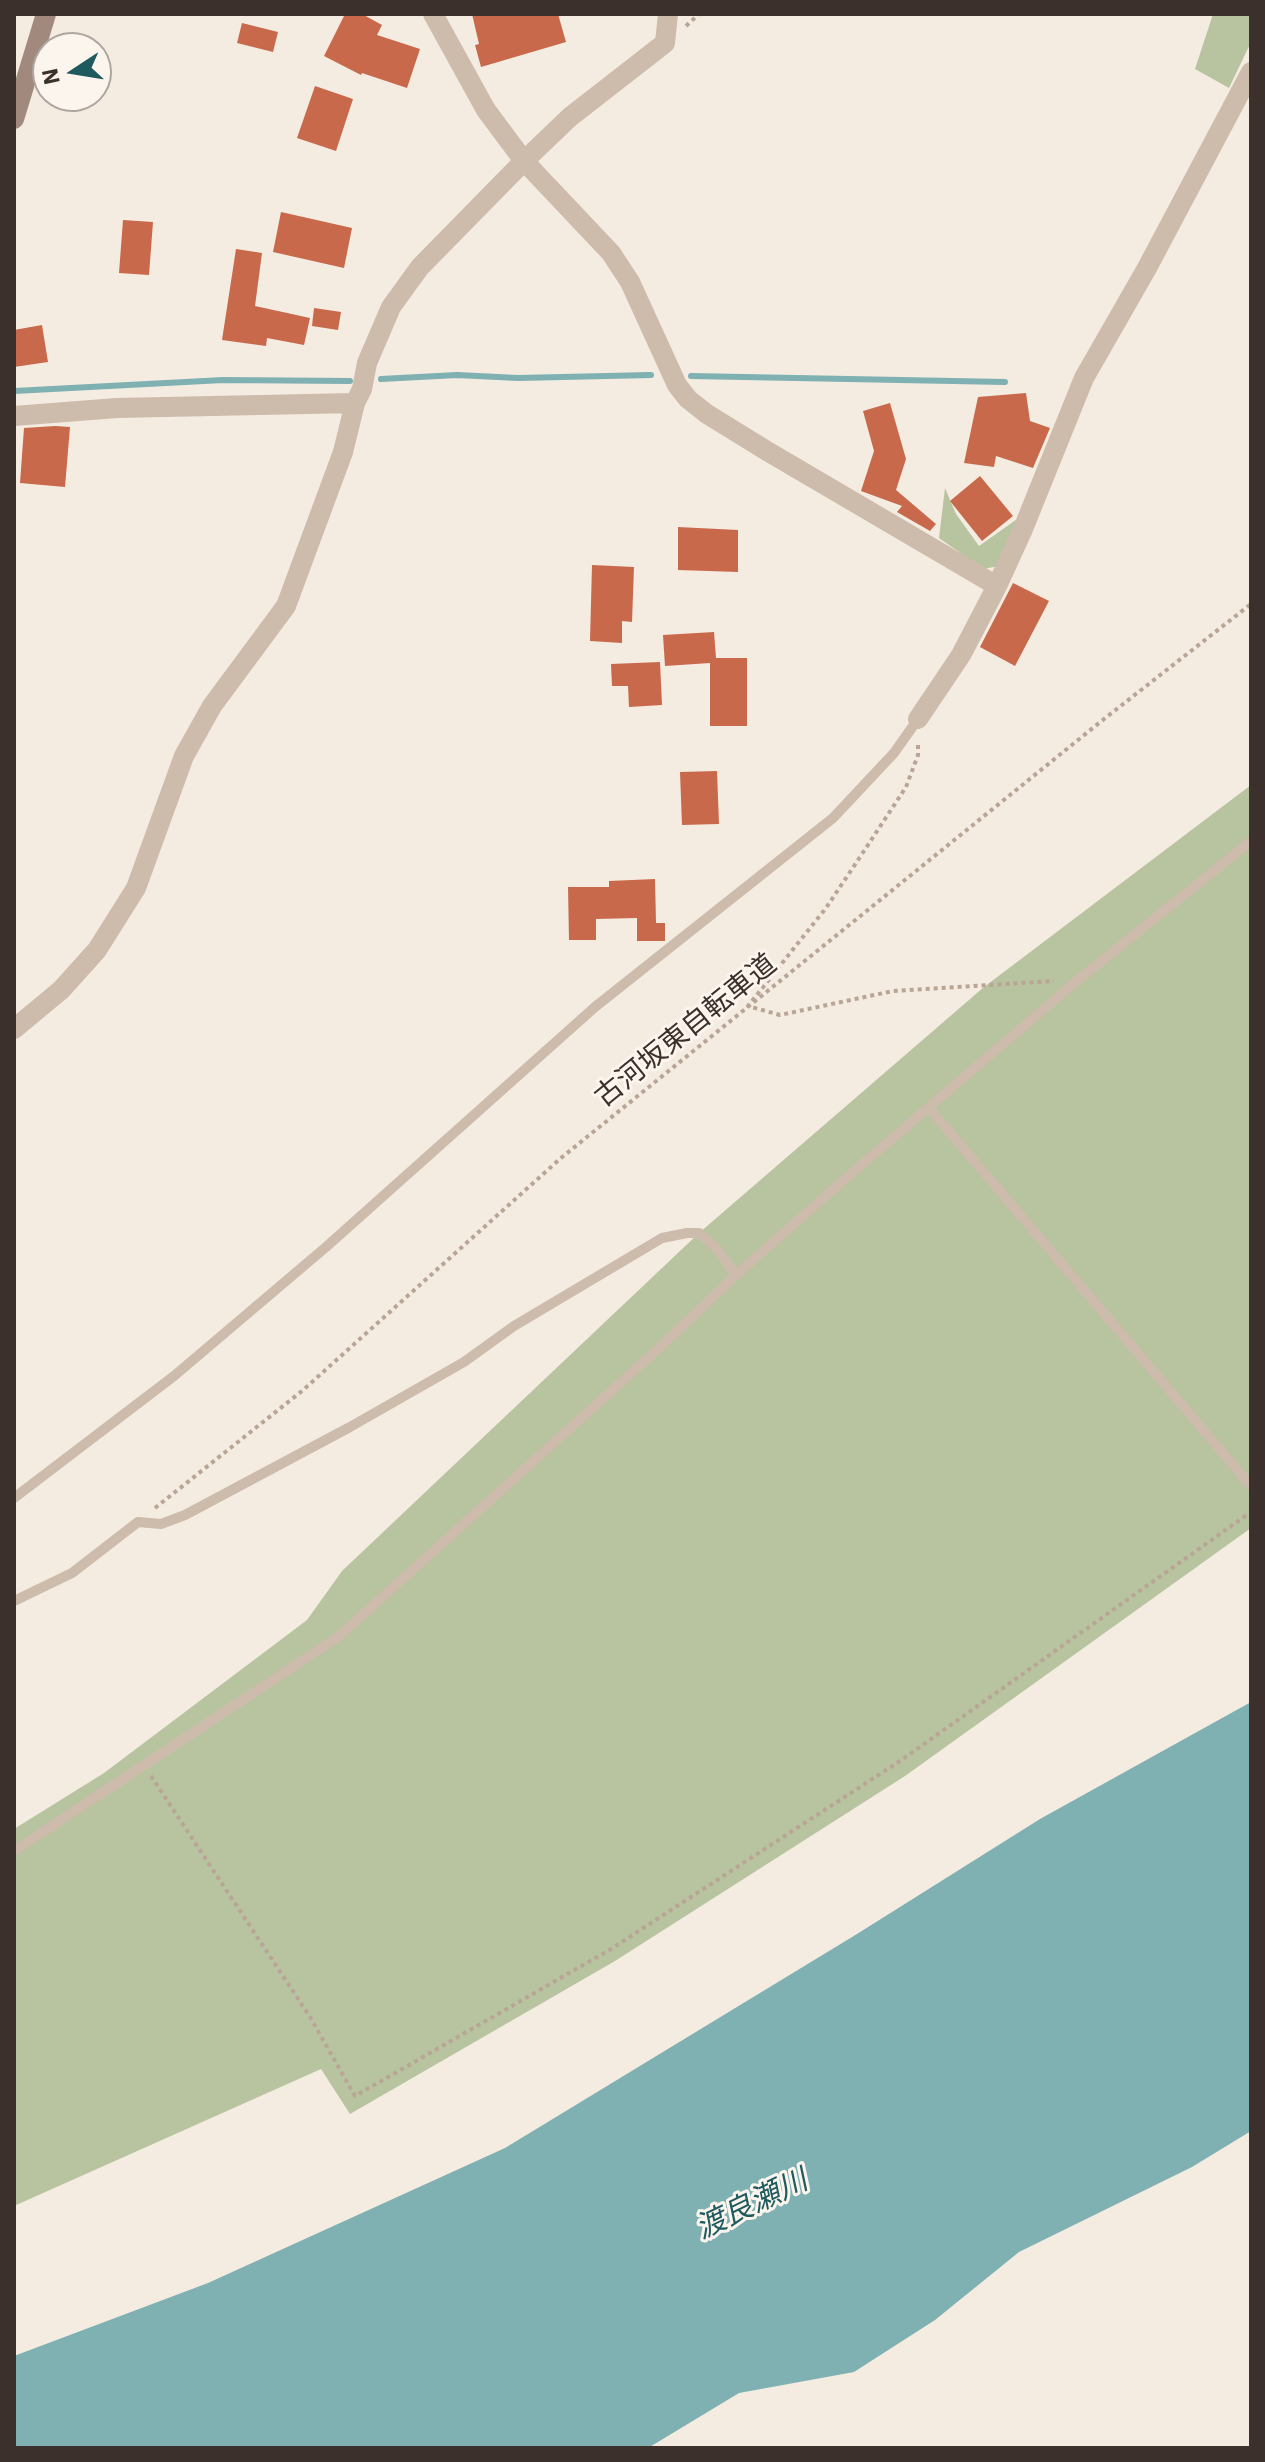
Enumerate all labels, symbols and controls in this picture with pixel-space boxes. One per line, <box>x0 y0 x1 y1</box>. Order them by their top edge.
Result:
north arrow <box>32 32 112 112</box>
text: N <box>34 66 66 87</box>
street label: 古河坂東自転車道 <box>588 947 784 1115</box>
water label: 渡良瀬川 <box>690 2163 814 2247</box>

